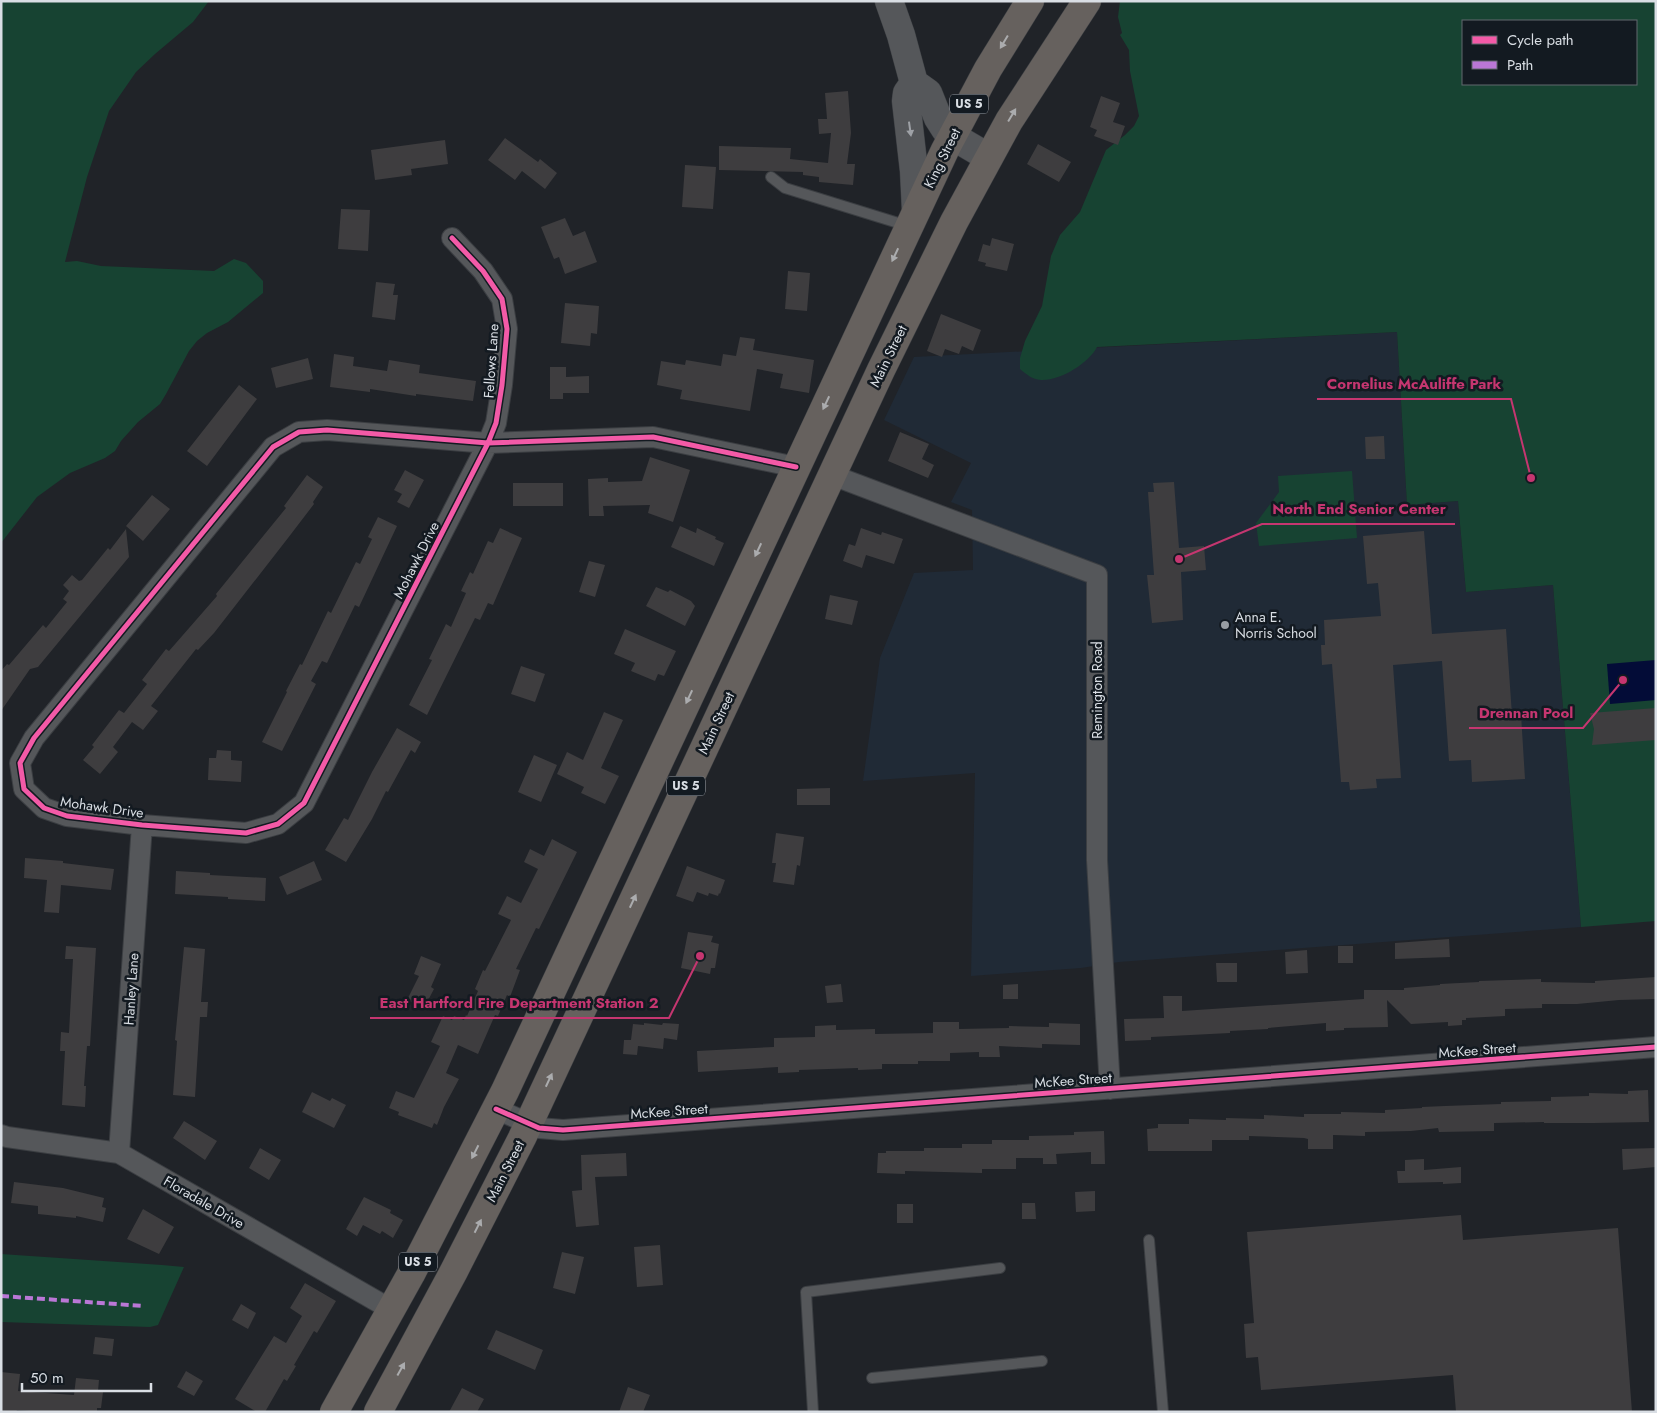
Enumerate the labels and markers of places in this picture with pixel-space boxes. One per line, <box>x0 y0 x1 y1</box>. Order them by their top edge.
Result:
callout: Cornelius McAuliffe Park <box>1317 369 1511 399</box>
callout: North End Senior Center <box>1262 494 1455 524</box>
place label: Anna E. Norris School <box>1235 607 1317 643</box>
marker: Anna E. Norris School <box>1219 619 1231 631</box>
callout: Drennan Pool <box>1469 698 1583 728</box>
callout: East Hartford Fire Department Station 2 <box>370 988 669 1018</box>

